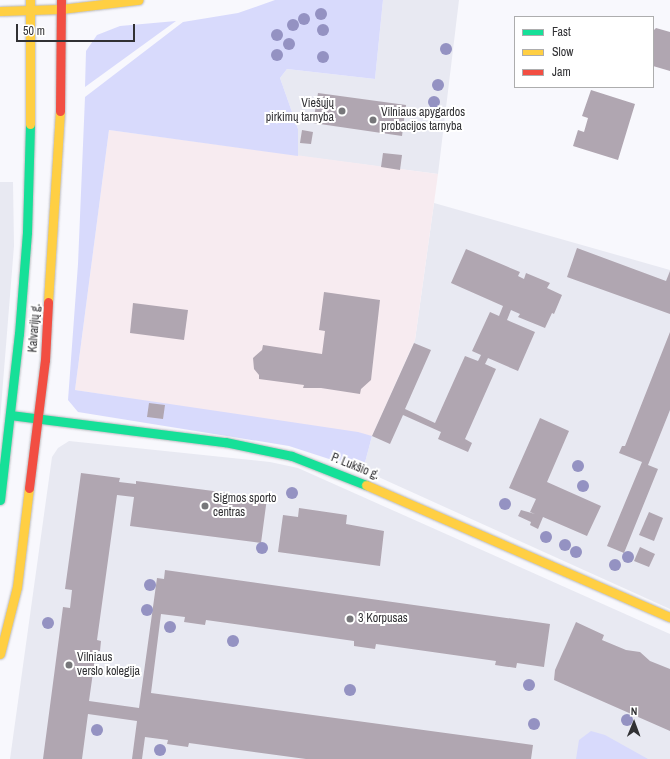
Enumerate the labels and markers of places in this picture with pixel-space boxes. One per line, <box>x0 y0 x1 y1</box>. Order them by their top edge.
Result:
place label: Viešųjų pirkimų tarnyba <box>266 97 334 125</box>
marker: Viešųjų pirkimų tarnyba <box>337 106 347 116</box>
place label: Vilniaus apygardos probacijos tarnyba <box>381 106 465 134</box>
marker: Vilniaus apygardos probacijos tarnyba <box>368 115 378 125</box>
place label: Sigmos sporto centras <box>213 492 276 520</box>
marker: Sigmos sporto centras <box>200 501 210 511</box>
place label: 3 Korpusas <box>358 612 408 626</box>
marker: 3 Korpusas <box>345 614 355 624</box>
place label: Vilniaus verslo kolegija <box>77 651 140 679</box>
marker: Vilniaus verslo kolegija <box>64 660 74 670</box>

